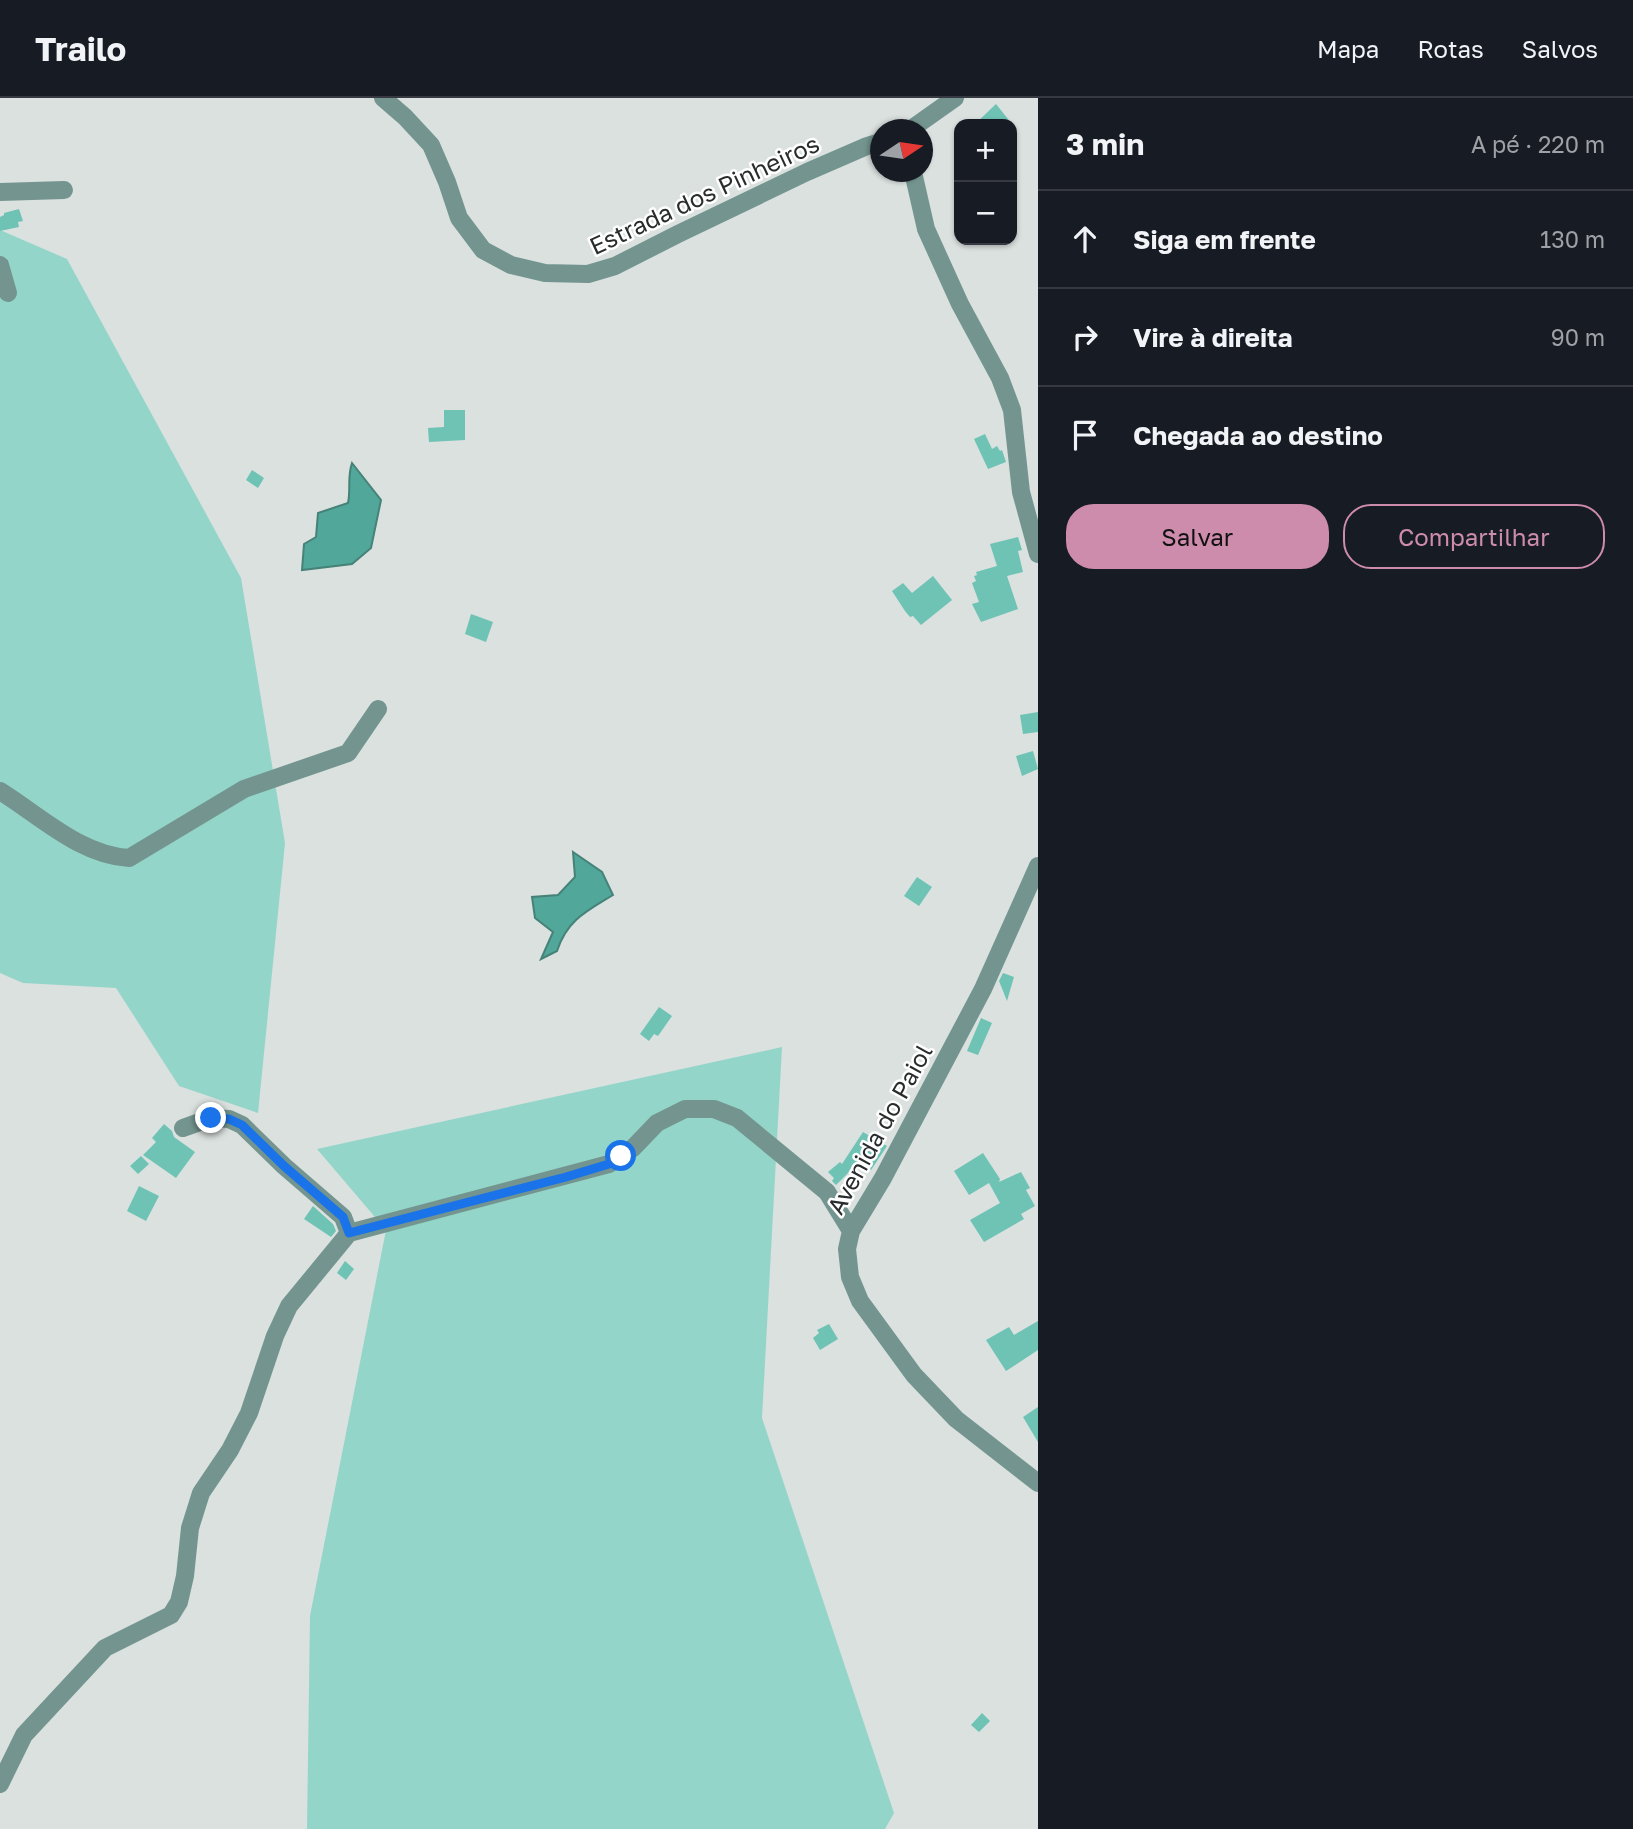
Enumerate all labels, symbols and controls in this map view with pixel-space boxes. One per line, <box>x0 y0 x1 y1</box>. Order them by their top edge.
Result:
text: Trailo <box>35 29 126 68</box>
text: Mapa <box>1317 34 1379 63</box>
text: Rotas <box>1417 34 1484 63</box>
text: Salvos <box>1522 34 1598 63</box>
north arrow <box>870 119 933 182</box>
map controls <box>954 119 1017 245</box>
button: + <box>954 119 1017 182</box>
text: 3 min <box>1066 126 1144 162</box>
street label: Estrada dos Pinheiros <box>585 128 823 260</box>
text: A pé · 220 m <box>1471 130 1605 158</box>
button: − <box>954 182 1017 245</box>
icon: ahead <box>1066 220 1104 258</box>
text: Siga em frente <box>1133 224 1316 255</box>
text: 130 m <box>1540 225 1605 253</box>
icon: right <box>1066 318 1104 356</box>
text: Vire à direita <box>1133 322 1293 353</box>
text: 90 m <box>1551 323 1605 351</box>
icon: arrive <box>1066 416 1104 454</box>
text: Chegada ao destino <box>1133 420 1383 451</box>
button: Salvar <box>1066 504 1329 569</box>
button: Compartilhar <box>1343 504 1605 569</box>
street label: Avenida do Paiol <box>820 1039 938 1219</box>
route end <box>195 1102 226 1133</box>
route start <box>605 1140 636 1171</box>

